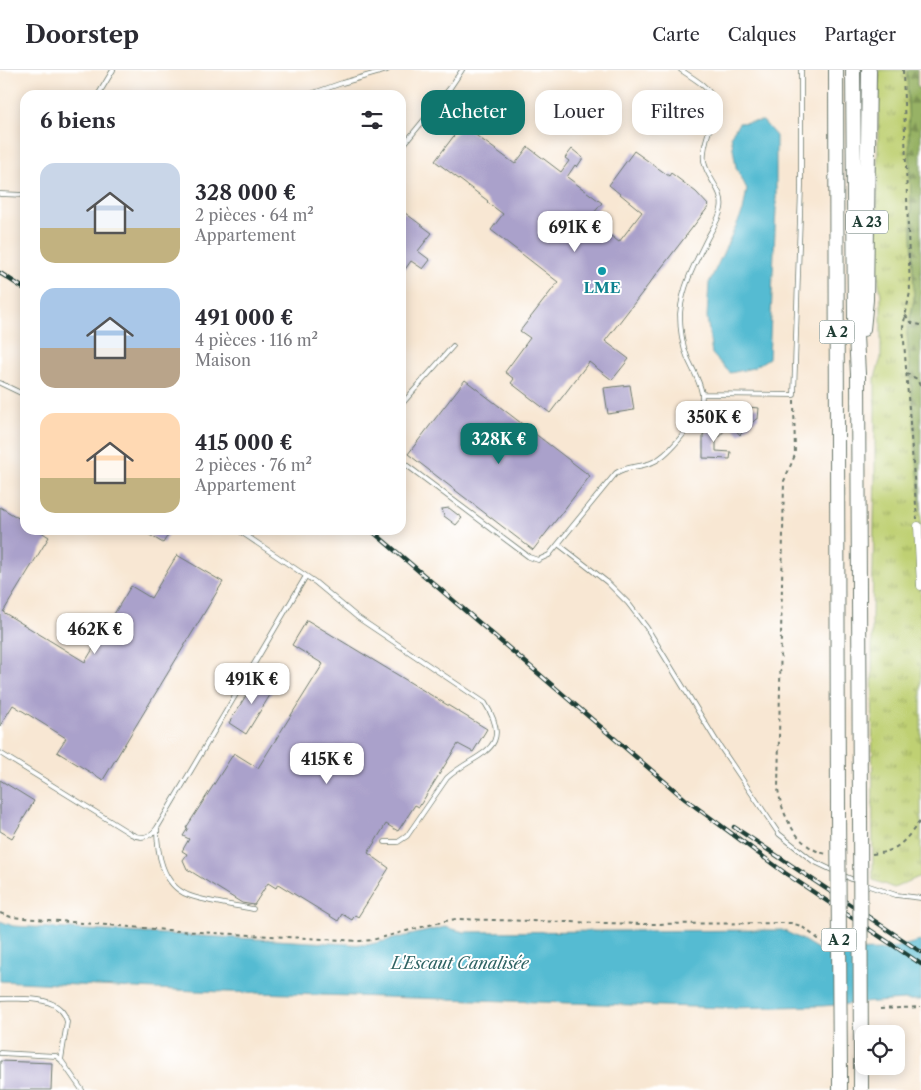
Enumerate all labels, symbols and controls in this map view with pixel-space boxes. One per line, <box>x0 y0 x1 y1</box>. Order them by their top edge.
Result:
text: Doorstep <box>25 20 139 49</box>
text: Carte <box>652 24 700 46</box>
text: Calques <box>728 24 796 46</box>
text: Partager <box>824 24 896 46</box>
chip: Acheter <box>421 90 525 135</box>
chip: Louer <box>535 90 622 135</box>
chip: Filtres <box>632 90 723 135</box>
icon: filters <box>358 106 386 134</box>
text: 6 biens <box>40 108 116 133</box>
text: 328 000 € <box>195 180 296 205</box>
icon: home <box>80 183 140 243</box>
text: 2 pièces · 64 m² <box>195 205 314 225</box>
pin: 691K € <box>534 210 616 253</box>
road number: A 23 <box>846 210 888 233</box>
text: 691K € <box>549 217 601 237</box>
text: Appartement <box>195 225 296 245</box>
marker: LME <box>596 265 608 277</box>
place label: LME <box>583 278 621 297</box>
text: 491 000 € <box>195 305 293 330</box>
icon: home <box>80 308 140 368</box>
road number: A 2 <box>820 320 854 344</box>
text: 4 pièces · 116 m² <box>195 330 318 350</box>
text: Maison <box>195 350 251 370</box>
pin: 350K € <box>673 400 755 443</box>
text: 350K € <box>687 407 741 427</box>
pin: 328K € <box>458 422 540 465</box>
text: 328K € <box>472 429 526 449</box>
text: 415 000 € <box>195 430 293 455</box>
icon: home <box>80 433 140 493</box>
text: 2 pièces · 76 m² <box>195 455 312 475</box>
text: Appartement <box>195 475 296 495</box>
pin: 462K € <box>54 612 136 655</box>
text: 462K € <box>67 619 123 639</box>
pin: 491K € <box>211 662 293 705</box>
text: 491K € <box>226 669 278 689</box>
pin: 415K € <box>286 742 368 785</box>
text: 415K € <box>301 749 353 769</box>
road number: A 2 <box>822 928 856 952</box>
water label: L'Escaut Canalisée <box>389 953 530 973</box>
map controls <box>855 1025 905 1075</box>
button: locate <box>855 1025 905 1075</box>

